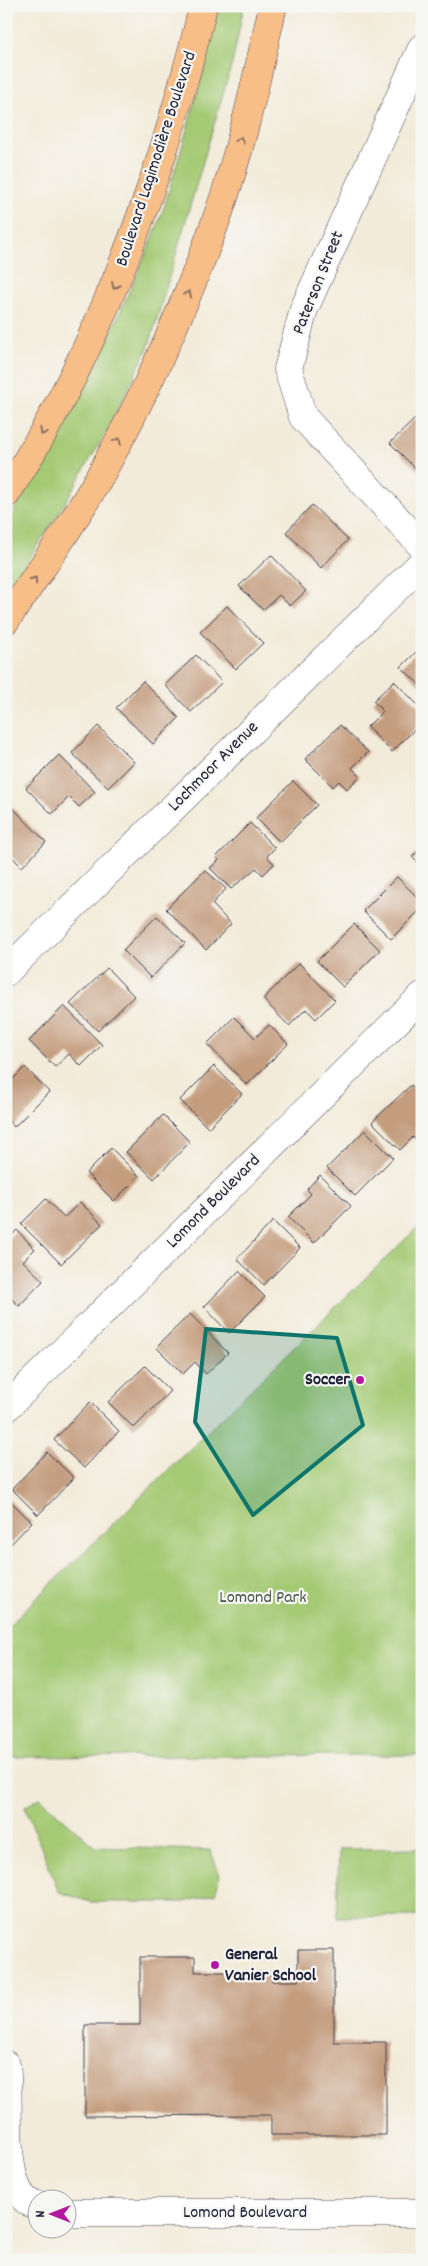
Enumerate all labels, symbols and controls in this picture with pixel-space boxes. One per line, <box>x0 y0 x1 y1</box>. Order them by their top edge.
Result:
street label: Boulevard Lagimodière Boulevard <box>110 48 204 270</box>
one-way arrow <box>234 136 245 145</box>
street label: Paterson Street <box>287 227 351 339</box>
one-way arrow <box>110 281 121 290</box>
one-way arrow <box>181 290 192 299</box>
one-way arrow <box>40 427 50 436</box>
one-way arrow <box>112 437 122 446</box>
one-way arrow <box>28 576 37 586</box>
street label: Lochmoor Avenue <box>163 716 265 818</box>
street label: Lomond Boulevard <box>161 1149 267 1255</box>
place label: Soccer <box>305 1368 350 1393</box>
marker: Soccer <box>354 1374 366 1386</box>
park label: Lomond Park <box>219 1586 307 1611</box>
place label: General Vanier School <box>225 1943 317 1989</box>
marker: General Vanier School <box>209 1959 221 1971</box>
north arrow <box>28 2188 78 2238</box>
street label: Lomond Boulevard <box>183 2201 307 2226</box>
text: N <box>31 2210 51 2217</box>

